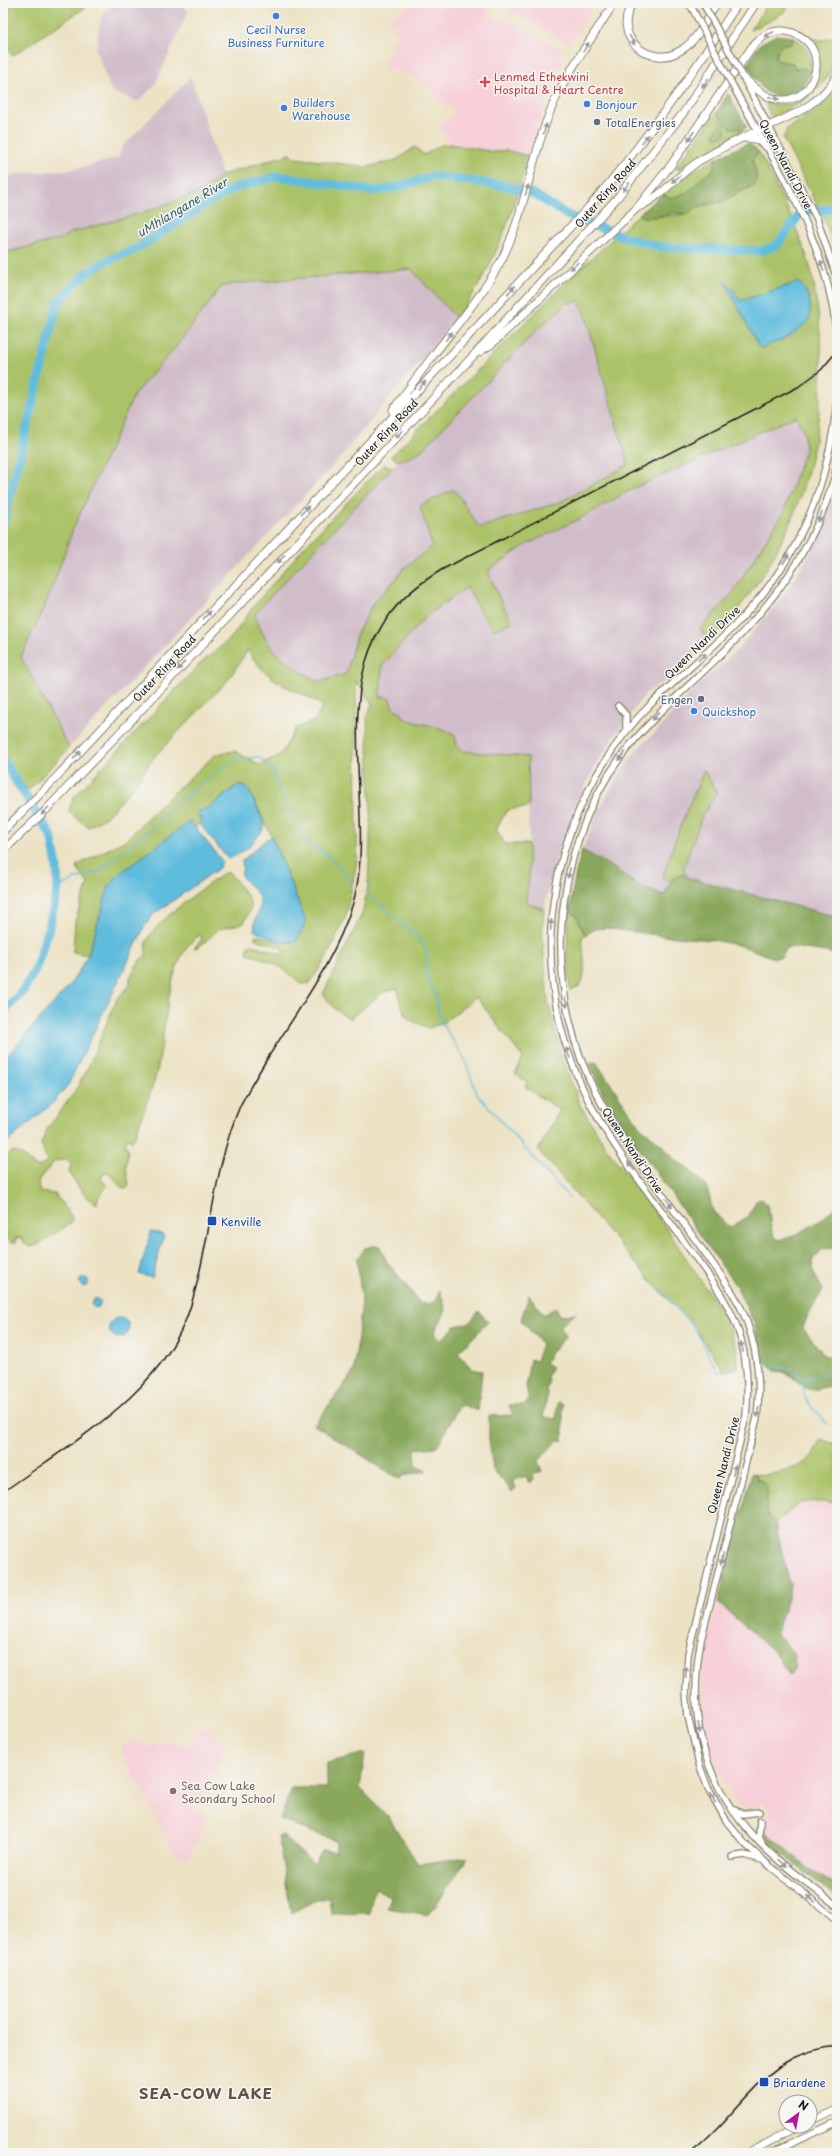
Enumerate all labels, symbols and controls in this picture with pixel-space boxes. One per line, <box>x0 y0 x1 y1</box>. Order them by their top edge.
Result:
marker: Cecil Nurse Business Furniture <box>271 11 281 21</box>
place label: Cecil Nurse Business Furniture <box>227 21 325 51</box>
one-way arrow <box>763 31 775 37</box>
one-way arrow <box>629 34 635 45</box>
one-way arrow <box>583 42 590 53</box>
place label: Lenmed Ethekwini Hospital & Heart Centre <box>494 68 624 98</box>
marker: Lenmed Ethekwini Hospital & Heart Centre <box>479 76 491 88</box>
one-way arrow <box>701 78 709 88</box>
place label: Builders Warehouse <box>292 94 351 124</box>
one-way arrow <box>768 95 780 101</box>
place label: Bonjour <box>595 96 638 113</box>
marker: Bonjour <box>582 99 592 109</box>
marker: Builders Warehouse <box>279 103 289 113</box>
place label: TotalEnergies <box>605 114 676 131</box>
street label: Queen Nandi Drive <box>755 116 817 212</box>
marker: TotalEnergies <box>592 117 602 127</box>
one-way arrow <box>542 123 548 135</box>
one-way arrow <box>687 131 695 141</box>
one-way arrow <box>641 133 649 144</box>
street label: Outer Ring Road <box>570 154 640 231</box>
water label: uMhlangane River <box>133 172 232 241</box>
one-way arrow <box>670 174 681 183</box>
one-way arrow <box>622 181 631 192</box>
one-way arrow <box>524 184 530 196</box>
one-way arrow <box>819 260 825 272</box>
one-way arrow <box>569 262 579 271</box>
one-way arrow <box>506 285 516 295</box>
one-way arrow <box>444 331 453 342</box>
one-way arrow <box>417 380 427 390</box>
street label: Outer Ring Road <box>350 394 422 469</box>
one-way arrow <box>395 430 404 439</box>
one-way arrow <box>300 505 309 515</box>
one-way arrow <box>816 511 822 523</box>
one-way arrow <box>783 553 790 565</box>
one-way arrow <box>276 554 285 565</box>
street label: Queen Nandi Drive <box>660 601 744 683</box>
one-way arrow <box>202 610 212 620</box>
street label: Outer Ring Road <box>128 630 200 705</box>
one-way arrow <box>697 653 707 662</box>
one-way arrow <box>176 661 186 671</box>
place label: Engen <box>661 691 693 708</box>
marker: Engen <box>696 694 706 704</box>
place label: Quickshop <box>702 703 757 720</box>
marker: Quickshop <box>689 706 699 716</box>
one-way arrow <box>652 711 661 721</box>
one-way arrow <box>72 750 82 760</box>
one-way arrow <box>618 750 627 761</box>
one-way arrow <box>40 806 49 816</box>
one-way arrow <box>566 867 572 879</box>
one-way arrow <box>548 919 555 931</box>
one-way arrow <box>563 996 569 1008</box>
one-way arrow <box>565 1046 571 1058</box>
street label: Queen Nandi Drive <box>598 1104 668 1196</box>
one-way arrow <box>627 1161 635 1171</box>
one-way arrow <box>665 1197 673 1208</box>
place label: Kenville <box>221 1213 261 1230</box>
marker: Kenville <box>206 1215 218 1227</box>
one-way arrow <box>739 1341 745 1353</box>
one-way arrow <box>754 1405 761 1418</box>
street label: Queen Nandi Drive <box>703 1414 743 1516</box>
one-way arrow <box>731 1464 737 1476</box>
one-way arrow <box>719 1554 725 1566</box>
one-way arrow <box>683 1666 690 1678</box>
one-way arrow <box>696 1722 702 1734</box>
place label: Sea Cow Lake Secondary School <box>181 1777 275 1807</box>
marker: Sea Cow Lake Secondary School <box>168 1786 178 1796</box>
one-way arrow <box>710 1792 716 1804</box>
one-way arrow <box>776 1859 787 1867</box>
one-way arrow <box>805 1895 816 1904</box>
place label: Briardene <box>773 2074 826 2091</box>
marker: Briardene <box>758 2076 770 2088</box>
district label: SEA-COW LAKE <box>139 2081 273 2104</box>
north arrow <box>778 2094 818 2134</box>
text: N <box>795 2096 812 2115</box>

